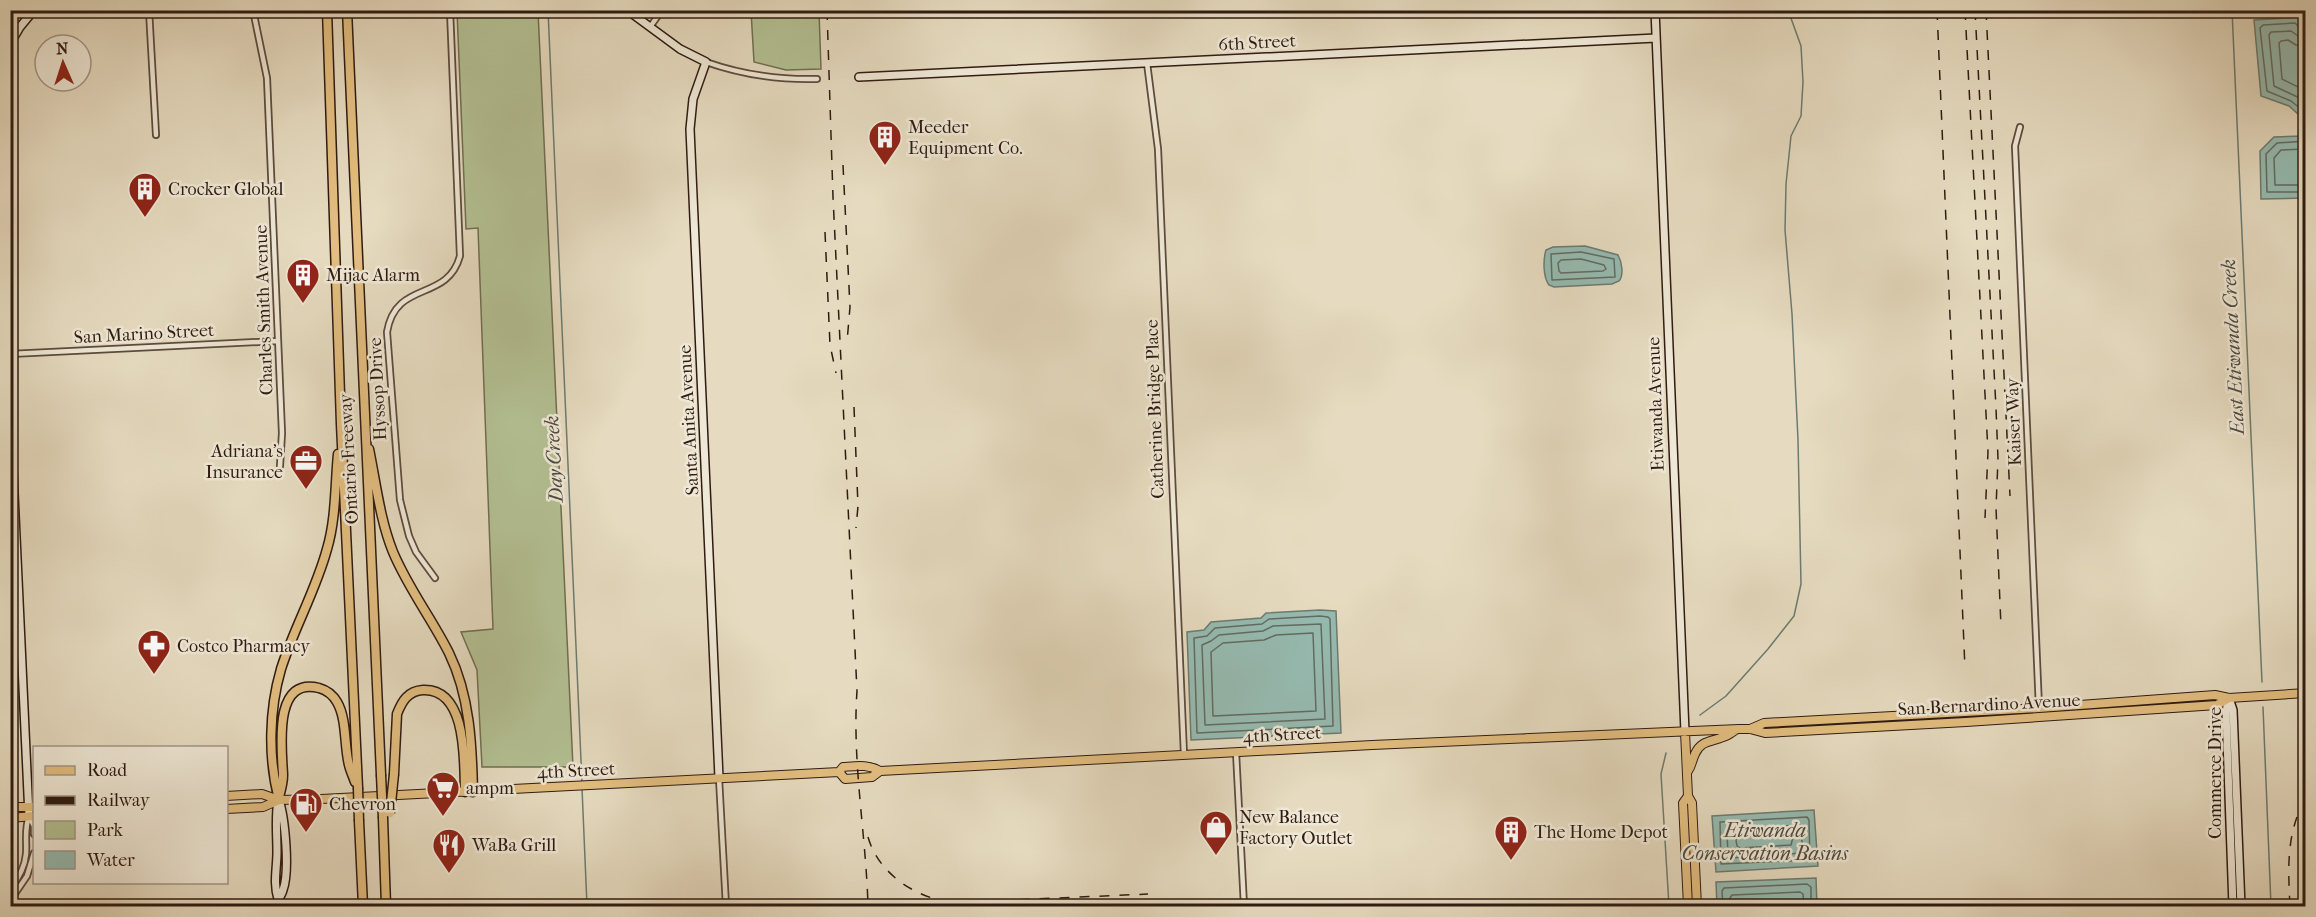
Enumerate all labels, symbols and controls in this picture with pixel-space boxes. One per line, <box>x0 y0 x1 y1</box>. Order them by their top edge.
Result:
street label: 6th Street <box>1218 30 1297 56</box>
north arrow <box>33 33 93 93</box>
text: N <box>56 39 70 58</box>
place label: Meeder Equipment Co. <box>908 117 1023 159</box>
building icon: Meeder Equipment Co. <box>867 119 903 166</box>
building icon: Crocker Global <box>127 171 163 218</box>
place label: Crocker Global <box>168 179 283 200</box>
street label: Charles Smith Avenue <box>251 224 277 395</box>
building icon: Mijac Alarm <box>285 257 321 304</box>
water label: East Etiwanda Creek <box>2217 259 2249 436</box>
place label: Mijac Alarm <box>326 265 420 286</box>
street label: Catherine Bridge Place <box>1141 319 1169 499</box>
street label: San Marino Street <box>73 320 215 348</box>
street label: Etiwanda Avenue <box>1643 336 1669 472</box>
street label: Hyssop Drive <box>365 337 391 441</box>
street label: Santa Anita Avenue <box>675 344 703 496</box>
street label: Kaiser Way <box>2002 376 2026 466</box>
street label: Ontario Freeway <box>335 392 363 525</box>
water label: Day Creek <box>540 415 568 505</box>
place label: Adriana's Insurance <box>206 441 283 483</box>
office icon: Adriana's Insurance <box>288 443 324 490</box>
pharmacy icon: Costco Pharmacy <box>136 628 172 675</box>
place label: Costco Pharmacy <box>177 636 311 657</box>
street label: San Bernardino Avenue <box>1897 690 2081 720</box>
street label: Commerce Drive <box>2205 707 2226 839</box>
street label: 4th Street <box>1242 722 1322 748</box>
legend <box>33 746 228 884</box>
street label: 4th Street <box>536 758 616 784</box>
text: Road <box>87 760 127 781</box>
supermarket icon: ampm <box>425 770 461 817</box>
place label: ampm <box>466 778 514 799</box>
fuel station icon: Chevron <box>288 786 324 833</box>
text: Railway <box>87 790 151 811</box>
place label: Chevron <box>329 794 396 815</box>
place label: New Balance Factory Outlet <box>1239 807 1353 849</box>
shop icon: New Balance Factory Outlet <box>1198 809 1234 856</box>
building icon: The Home Depot <box>1493 814 1529 861</box>
water label: Etiwanda Conservation Basins <box>1682 819 1849 865</box>
text: Park <box>87 820 124 841</box>
place label: The Home Depot <box>1534 822 1668 843</box>
restaurant icon: WaBa Grill <box>431 827 467 874</box>
place label: WaBa Grill <box>471 835 556 856</box>
text: Water <box>86 850 135 871</box>

